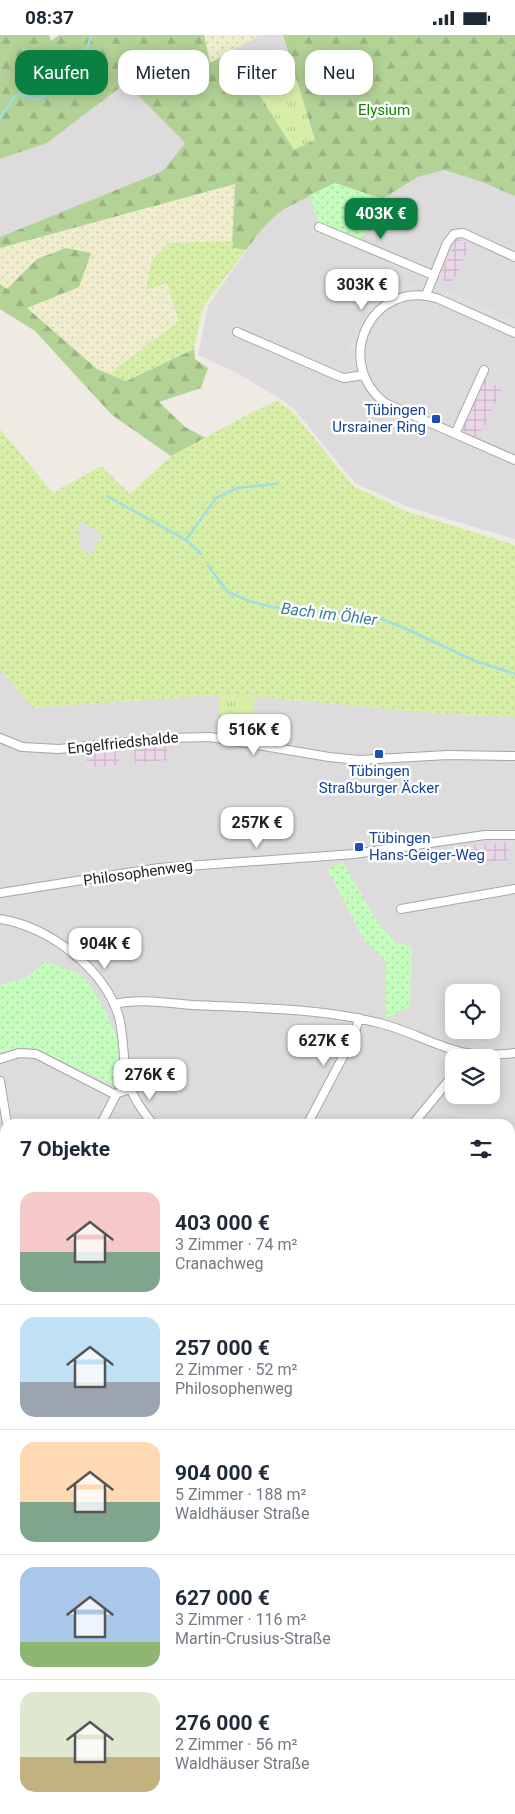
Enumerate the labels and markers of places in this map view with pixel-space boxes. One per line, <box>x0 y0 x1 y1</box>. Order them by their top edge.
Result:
pin: 403K € <box>340 197 422 240</box>
pin: 303K € <box>321 269 403 311</box>
place label: Tübingen Ursrainer Ring <box>332 401 426 436</box>
marker: Tübingen Ursrainer Ring <box>430 413 442 425</box>
pin: 516K € <box>213 713 295 756</box>
marker: Tübingen Straßburger Äcker <box>373 748 385 760</box>
place label: Tübingen Straßburger Äcker <box>319 762 439 797</box>
pin: 257K € <box>216 807 298 849</box>
place label: Tübingen Hans-Geiger-Weg <box>369 829 485 864</box>
marker: Tübingen Hans-Geiger-Weg <box>353 841 365 853</box>
pin: 904K € <box>64 927 146 970</box>
pin: 627K € <box>283 1025 365 1067</box>
pin: 276K € <box>109 1059 191 1101</box>

